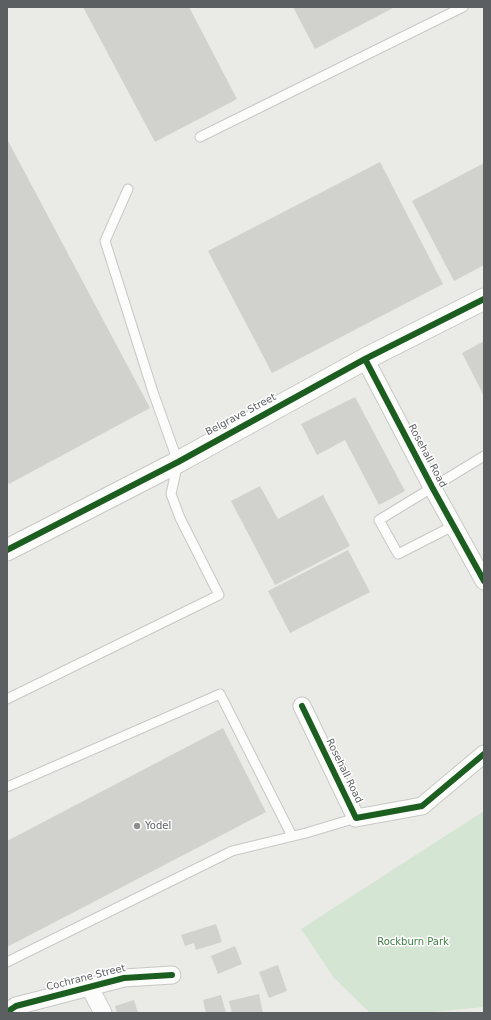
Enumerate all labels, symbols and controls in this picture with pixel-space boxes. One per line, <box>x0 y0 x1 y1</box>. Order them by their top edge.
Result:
street label: Belgrave Street <box>204 391 278 439</box>
street label: Rosehall Road <box>405 422 449 490</box>
street label: Rosehall Road <box>323 737 365 805</box>
place label: Yodel <box>145 820 171 832</box>
marker: Yodel <box>132 821 142 831</box>
park label: Rockburn Park <box>377 936 449 948</box>
street label: Cochrane Street <box>45 962 127 994</box>

